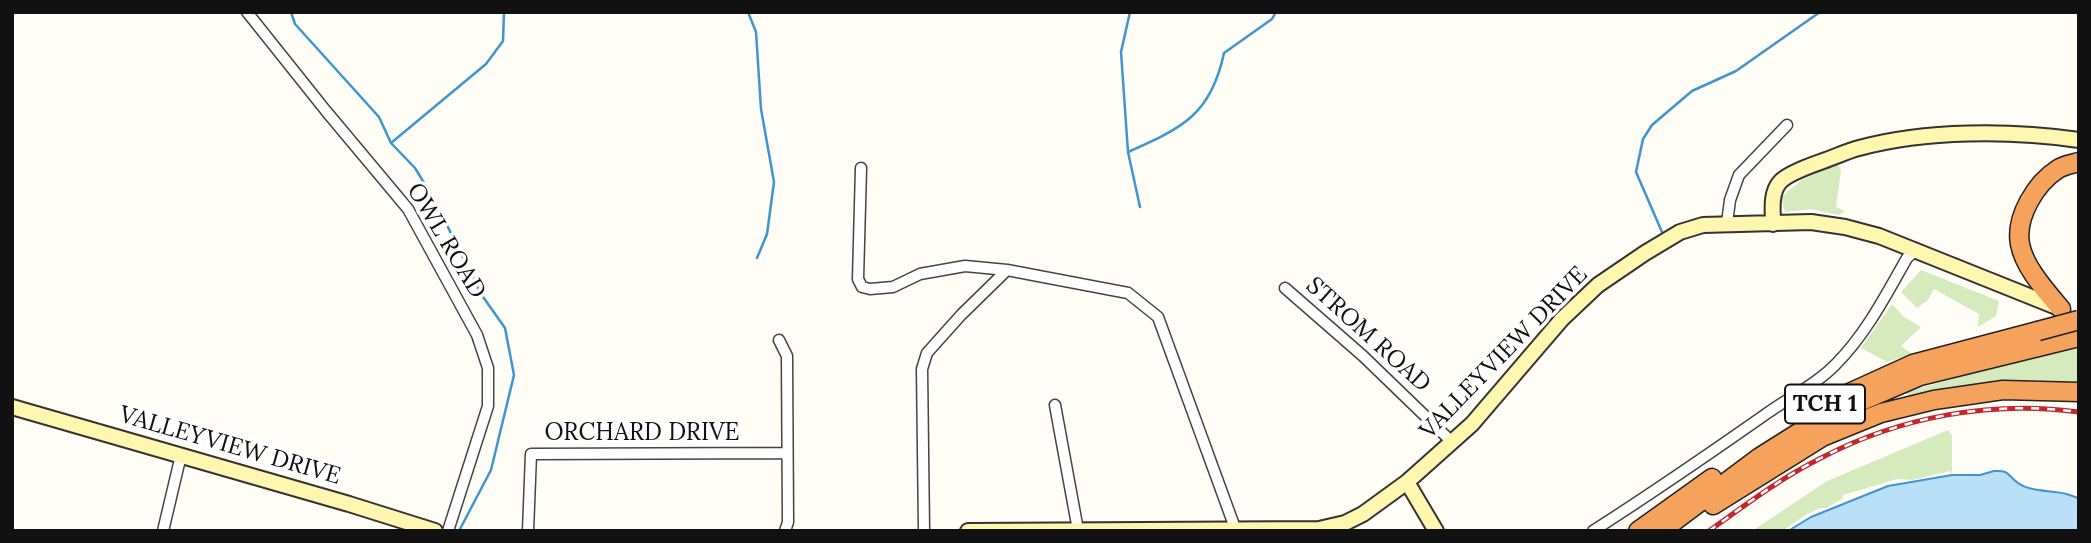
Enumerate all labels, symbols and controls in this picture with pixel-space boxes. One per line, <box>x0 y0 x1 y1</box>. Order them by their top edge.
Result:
street label: OWL ROAD <box>400 178 492 304</box>
street label: VALLEYVIEW DRIVE <box>1414 261 1594 445</box>
street label: STROM ROAD <box>1300 271 1436 399</box>
road number: TCH 1 <box>1785 384 1865 424</box>
street label: VALLEYVIEW DRIVE <box>116 401 344 491</box>
street label: ORCHARD DRIVE <box>544 419 740 447</box>

